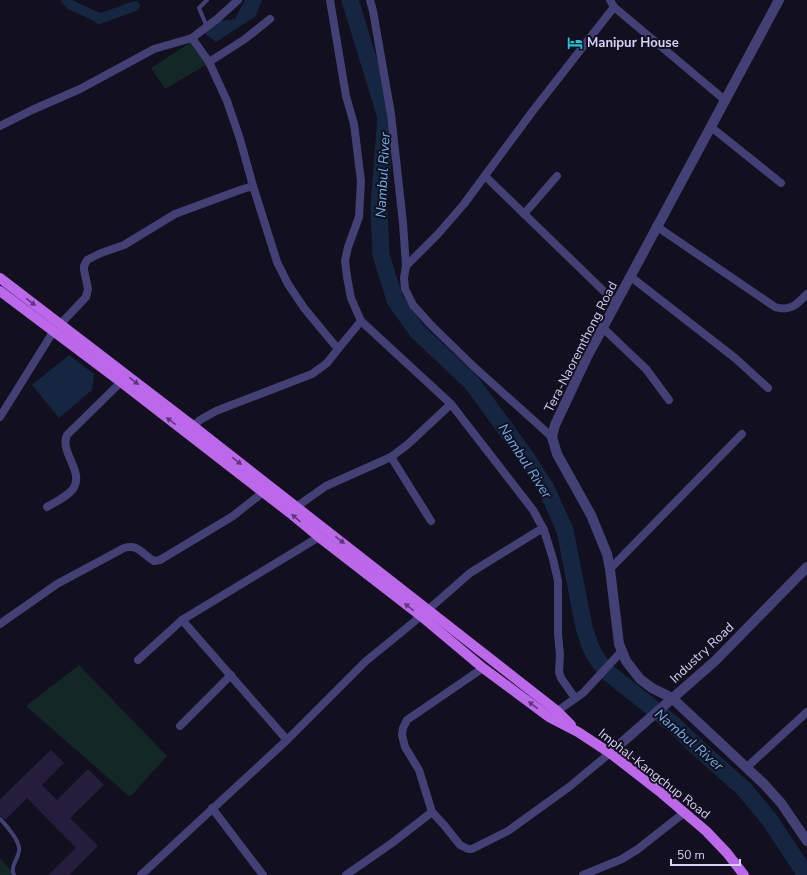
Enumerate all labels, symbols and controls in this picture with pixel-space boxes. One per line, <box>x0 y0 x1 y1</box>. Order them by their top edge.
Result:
hotel icon: Manipur House <box>566 34 584 52</box>
place label: Manipur House <box>587 34 679 52</box>
water label: Nambul River <box>371 131 395 218</box>
street label: Tera-Naoremthong Road <box>540 278 622 416</box>
one-way arrow <box>26 298 36 306</box>
one-way arrow <box>129 377 140 385</box>
one-way arrow <box>166 417 176 425</box>
water label: Nambul River <box>494 420 557 503</box>
one-way arrow <box>232 456 243 465</box>
one-way arrow <box>291 513 301 522</box>
one-way arrow <box>334 536 345 545</box>
one-way arrow <box>403 603 414 611</box>
street label: Industry Road <box>666 619 738 687</box>
one-way arrow <box>527 701 538 709</box>
water label: Nambul River <box>650 705 728 776</box>
street label: Imphal-Kangchup Road <box>594 725 714 823</box>
scale bar <box>671 841 740 867</box>
text: 50 m <box>677 847 705 863</box>

